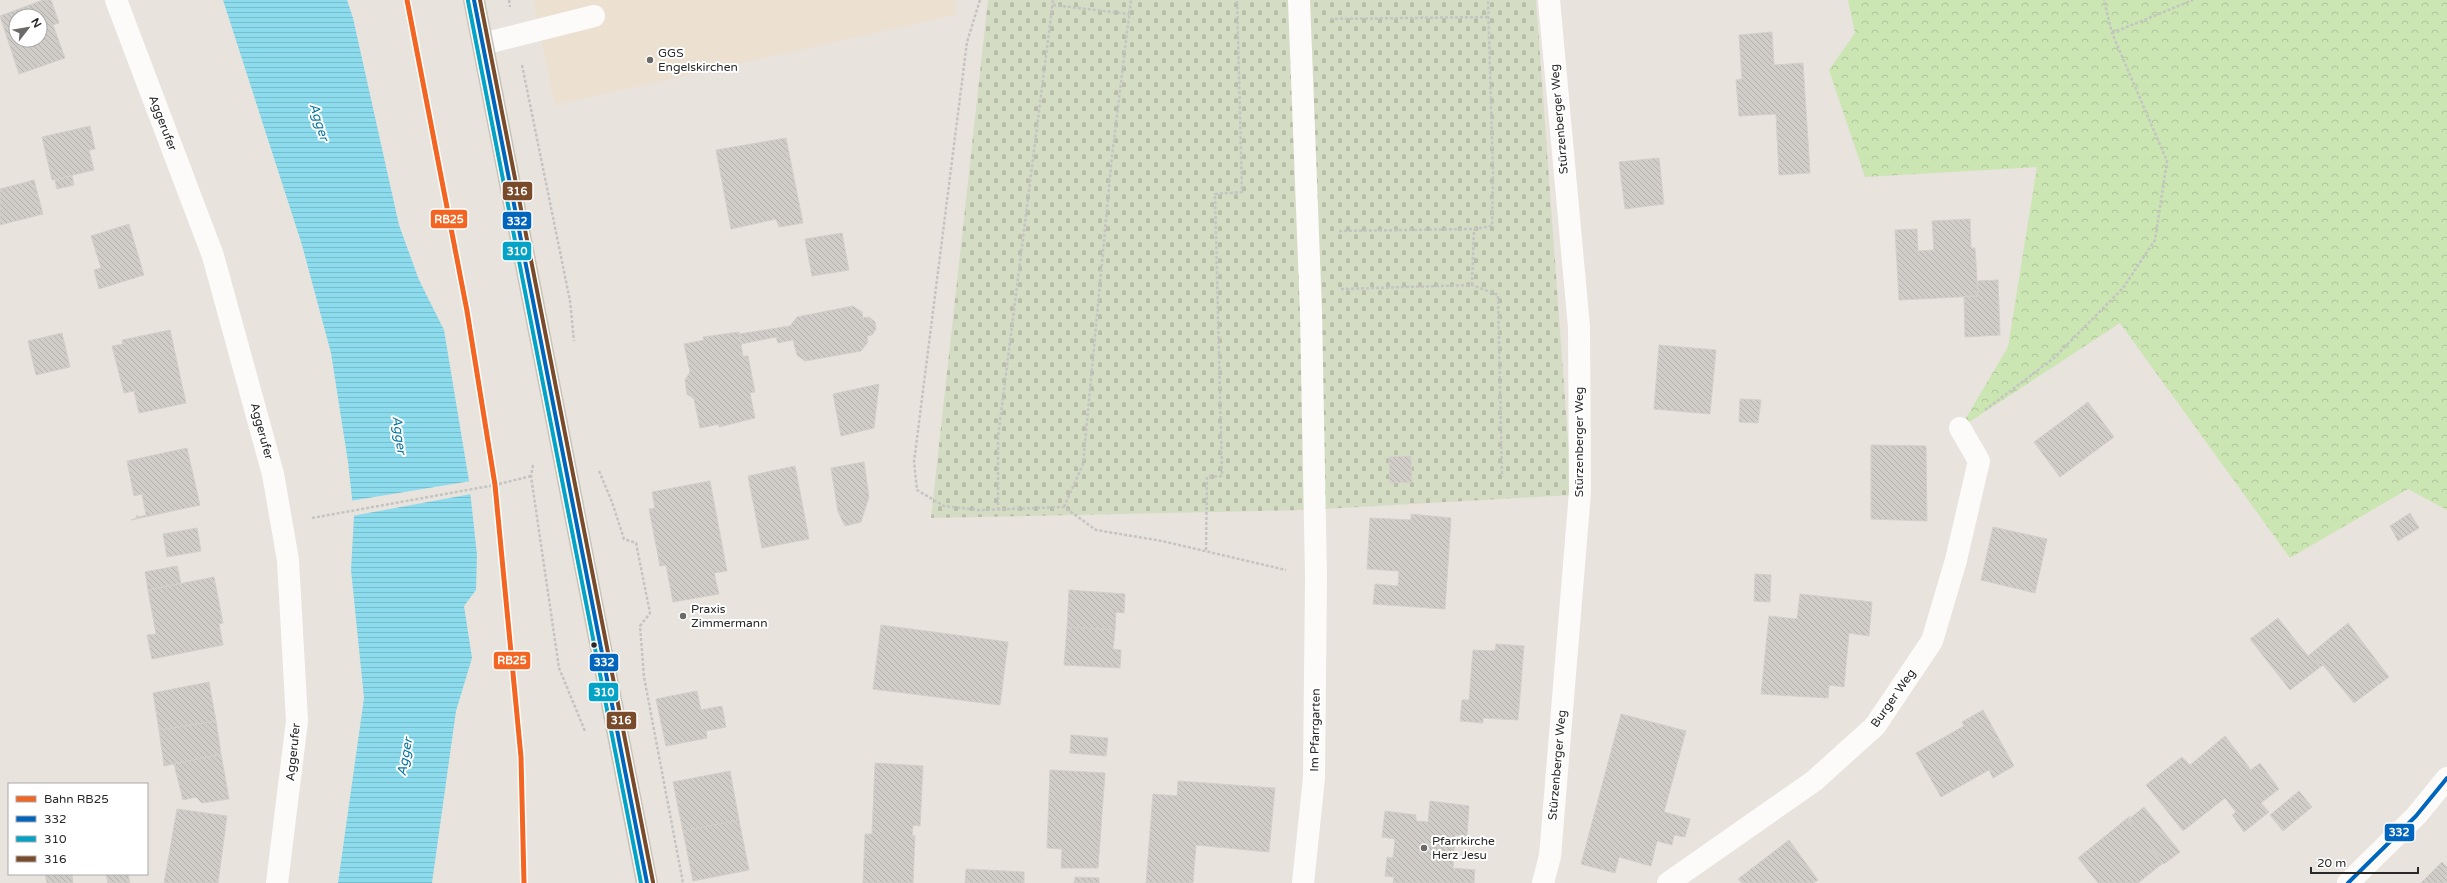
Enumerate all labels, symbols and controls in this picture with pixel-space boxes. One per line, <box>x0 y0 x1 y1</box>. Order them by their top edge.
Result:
north arrow <box>8 8 48 48</box>
text: N <box>28 16 44 30</box>
place label: GGS Engelskirchen <box>658 46 738 74</box>
marker: GGS Engelskirchen <box>645 55 655 65</box>
street label: Stürzenberger Weg <box>1547 63 1571 175</box>
street label: Aggerufer <box>146 93 180 153</box>
water label: Agger <box>306 101 333 145</box>
line badge: 316 <box>502 181 533 201</box>
text: 316 <box>507 185 527 198</box>
line badge: RB25 <box>430 209 468 229</box>
line badge: 332 <box>502 211 532 230</box>
text: RB25 <box>434 213 464 226</box>
text: 332 <box>507 215 527 228</box>
line badge: 310 <box>502 241 532 261</box>
text: 310 <box>507 245 527 258</box>
street label: Stürzenberger Weg <box>1572 387 1586 497</box>
street label: Aggerufer <box>248 401 276 461</box>
water label: Agger <box>388 415 410 457</box>
place label: Praxis Zimmermann <box>691 602 767 630</box>
marker: Praxis Zimmermann <box>678 611 688 621</box>
unlabelled marker <box>589 640 599 650</box>
line badge: RB25 <box>493 651 531 670</box>
line badge: 332 <box>589 653 619 672</box>
text: RB25 <box>497 654 527 667</box>
text: 332 <box>594 656 614 669</box>
street label: Burger Weg <box>1868 666 1918 730</box>
line badge: 310 <box>588 682 619 702</box>
text: 310 <box>594 686 614 699</box>
street label: Im Pfarrgarten <box>1307 688 1323 772</box>
street label: Stürzenberger Weg <box>1545 709 1569 821</box>
line badge: 316 <box>606 711 637 730</box>
text: 316 <box>611 714 631 727</box>
street label: Aggerufer <box>283 722 303 782</box>
water label: Agger <box>394 735 417 777</box>
legend <box>8 783 148 875</box>
text: Bahn RB25 <box>44 792 109 806</box>
text: 332 <box>44 812 67 826</box>
line badge: 332 <box>2384 823 2415 842</box>
text: 332 <box>2389 826 2409 839</box>
text: 310 <box>44 832 67 846</box>
place label: Pfarrkirche Herz Jesu <box>1432 834 1495 862</box>
marker: Pfarrkirche Herz Jesu <box>1419 843 1429 853</box>
scale bar <box>2311 849 2418 875</box>
text: 316 <box>44 852 67 866</box>
text: 20 m <box>2317 856 2346 870</box>

